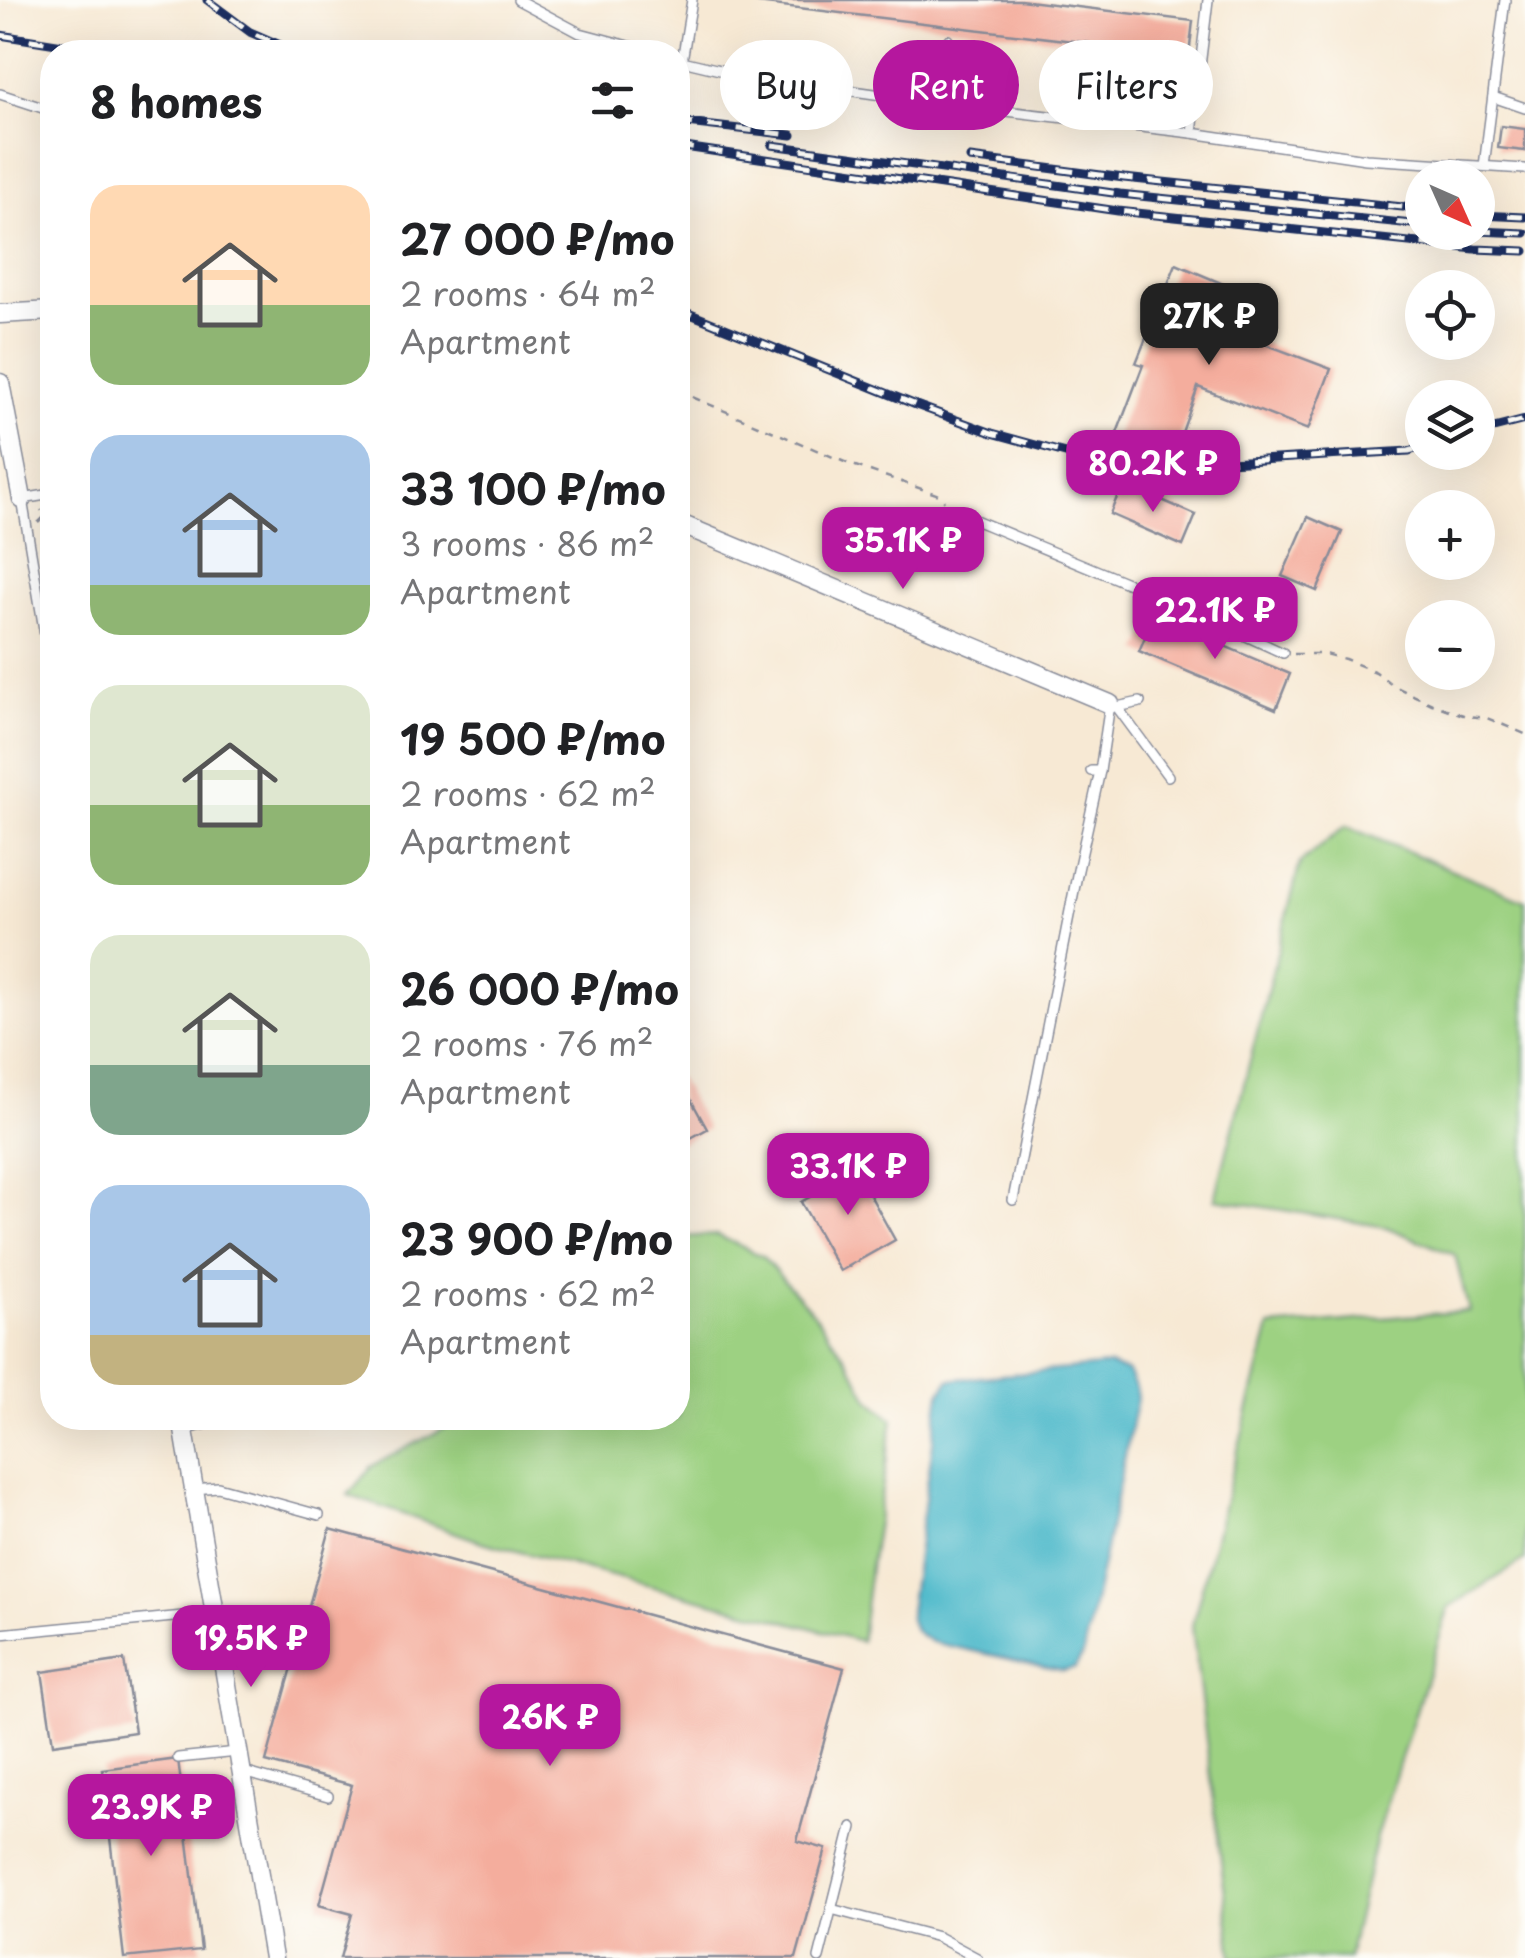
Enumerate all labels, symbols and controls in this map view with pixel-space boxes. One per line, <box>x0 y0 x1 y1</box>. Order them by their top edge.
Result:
chip: Buy <box>720 40 853 130</box>
chip: Rent <box>873 40 1019 130</box>
chip: Filters <box>1039 40 1213 130</box>
text: 8 homes <box>90 69 263 132</box>
icon: filters <box>585 73 640 128</box>
north arrow <box>1405 160 1495 250</box>
map controls <box>1405 160 1495 690</box>
text: 27 000 ₽/mo <box>400 206 674 269</box>
icon: home <box>170 225 290 345</box>
text: 2 rooms · 64 m² <box>400 269 656 317</box>
button: locate <box>1405 270 1495 360</box>
pin: 27K ₽ <box>1139 283 1279 368</box>
text: 27K ₽ <box>1162 291 1256 339</box>
text: Apartment <box>400 317 571 365</box>
button: layers <box>1405 380 1495 470</box>
pin: 80.2K ₽ <box>1061 430 1245 515</box>
text: 80.2K ₽ <box>1088 438 1218 486</box>
text: 33 100 ₽/mo <box>400 456 666 519</box>
icon: home <box>170 475 290 595</box>
button: + <box>1405 490 1495 580</box>
pin: 35.1K ₽ <box>811 507 995 592</box>
text: 35.1K ₽ <box>844 515 962 563</box>
text: 3 rooms · 86 m² <box>400 519 655 567</box>
text: Apartment <box>400 567 571 615</box>
pin: 22.1K ₽ <box>1123 577 1307 662</box>
text: 22.1K ₽ <box>1155 585 1275 633</box>
button: − <box>1405 600 1495 690</box>
text: 19 500 ₽/mo <box>400 706 665 769</box>
icon: home <box>170 725 290 845</box>
text: 2 rooms · 62 m² <box>400 769 656 817</box>
text: Apartment <box>400 817 571 865</box>
text: 26 000 ₽/mo <box>400 956 679 1019</box>
icon: home <box>170 975 290 1095</box>
text: 2 rooms · 76 m² <box>400 1019 654 1067</box>
text: Apartment <box>400 1067 571 1115</box>
pin: 33.1K ₽ <box>756 1133 940 1218</box>
text: 33.1K ₽ <box>789 1141 907 1189</box>
text: 23 900 ₽/mo <box>400 1206 673 1269</box>
icon: home <box>170 1225 290 1345</box>
text: 2 rooms · 62 m² <box>400 1269 656 1317</box>
text: Apartment <box>400 1317 571 1365</box>
pin: 19.5K ₽ <box>159 1605 343 1690</box>
text: 19.5K ₽ <box>194 1613 308 1661</box>
pin: 26K ₽ <box>480 1684 620 1769</box>
text: 26K ₽ <box>501 1692 599 1740</box>
pin: 23.9K ₽ <box>59 1774 243 1859</box>
text: 23.9K ₽ <box>90 1782 212 1830</box>

